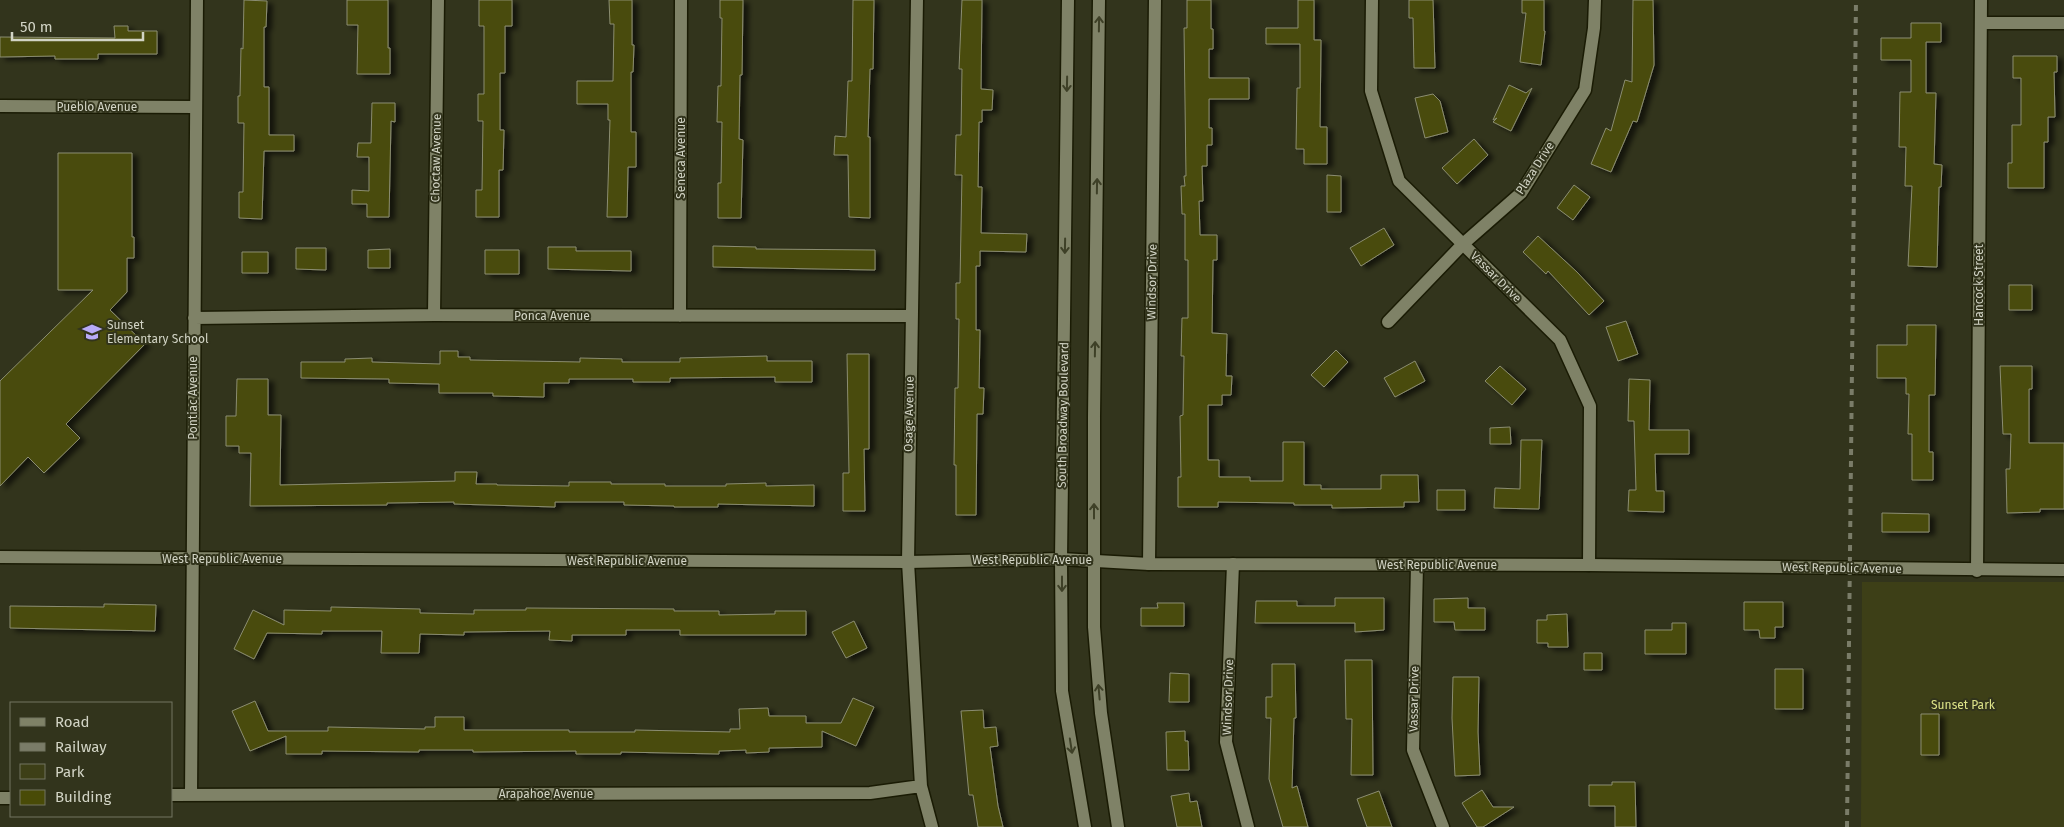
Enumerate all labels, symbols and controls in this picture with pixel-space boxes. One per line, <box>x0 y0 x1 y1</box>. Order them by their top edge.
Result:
scale bar <box>12 10 144 42</box>
one-way arrow <box>1094 16 1104 32</box>
text: 50 m <box>20 18 53 36</box>
one-way arrow <box>1062 75 1072 91</box>
street label: Pueblo Avenue <box>57 100 137 114</box>
street label: Choctaw Avenue <box>428 114 444 202</box>
street label: Seneca Avenue <box>674 117 688 199</box>
street label: Plaza Drive <box>1513 139 1557 197</box>
one-way arrow <box>1092 178 1102 194</box>
one-way arrow <box>1060 238 1070 254</box>
street label: Hancock Street <box>1972 243 1986 326</box>
street label: Windsor Drive <box>1144 244 1160 320</box>
street label: Vassar Drive <box>1468 249 1524 305</box>
street label: Ponca Avenue <box>514 309 590 323</box>
place label: Sunset Elementary School <box>107 318 209 346</box>
school or university icon: Sunset Elementary School <box>81 321 103 343</box>
one-way arrow <box>1090 341 1100 357</box>
street label: South Broadway Boulevard <box>1055 342 1071 488</box>
street label: Pontiac Avenue <box>186 356 200 440</box>
street label: Osage Avenue <box>901 376 917 452</box>
one-way arrow <box>1089 503 1099 520</box>
street label: West Republic Avenue <box>162 552 282 566</box>
street label: West Republic Avenue <box>972 553 1092 567</box>
street label: West Republic Avenue <box>567 554 687 568</box>
street label: West Republic Avenue <box>1377 558 1497 572</box>
street label: West Republic Avenue <box>1782 560 1902 576</box>
one-way arrow <box>1057 576 1066 592</box>
street label: Windsor Drive <box>1220 659 1236 735</box>
street label: Vassar Drive <box>1406 666 1422 732</box>
one-way arrow <box>1094 685 1104 701</box>
park label: Sunset Park <box>1931 698 1996 712</box>
legend <box>10 702 172 817</box>
text: Road <box>55 713 90 731</box>
text: Railway <box>55 738 107 756</box>
one-way arrow <box>1067 738 1077 754</box>
text: Park <box>55 763 85 781</box>
street label: Arapahoe Avenue <box>499 787 593 801</box>
text: Building <box>55 788 111 806</box>

